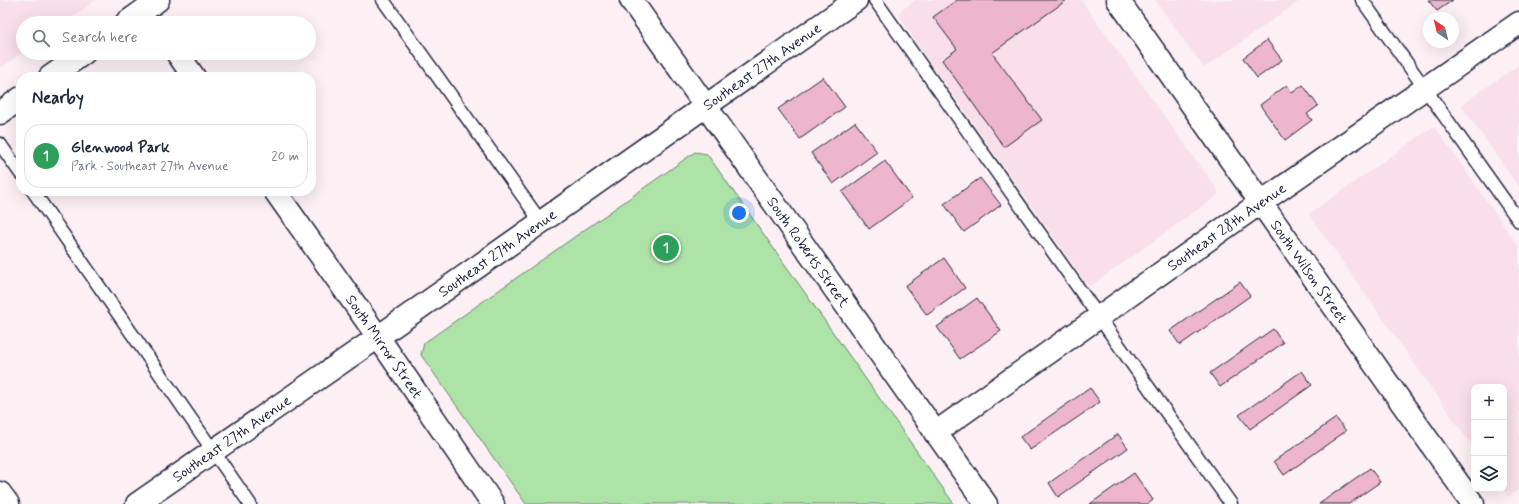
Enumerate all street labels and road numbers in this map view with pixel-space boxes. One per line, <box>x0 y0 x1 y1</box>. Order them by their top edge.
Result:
street label: Southeast 27th Avenue <box>699 18 826 116</box>
street label: Southeast 28th Avenue <box>1164 179 1290 277</box>
street label: South Roberts Street <box>762 193 854 312</box>
street label: Southeast 27th Avenue <box>435 205 561 302</box>
street label: South Wilson Street <box>1265 216 1352 328</box>
street label: South Mirror Street <box>340 291 427 403</box>
street label: Southeast 27th Avenue <box>169 391 296 488</box>

